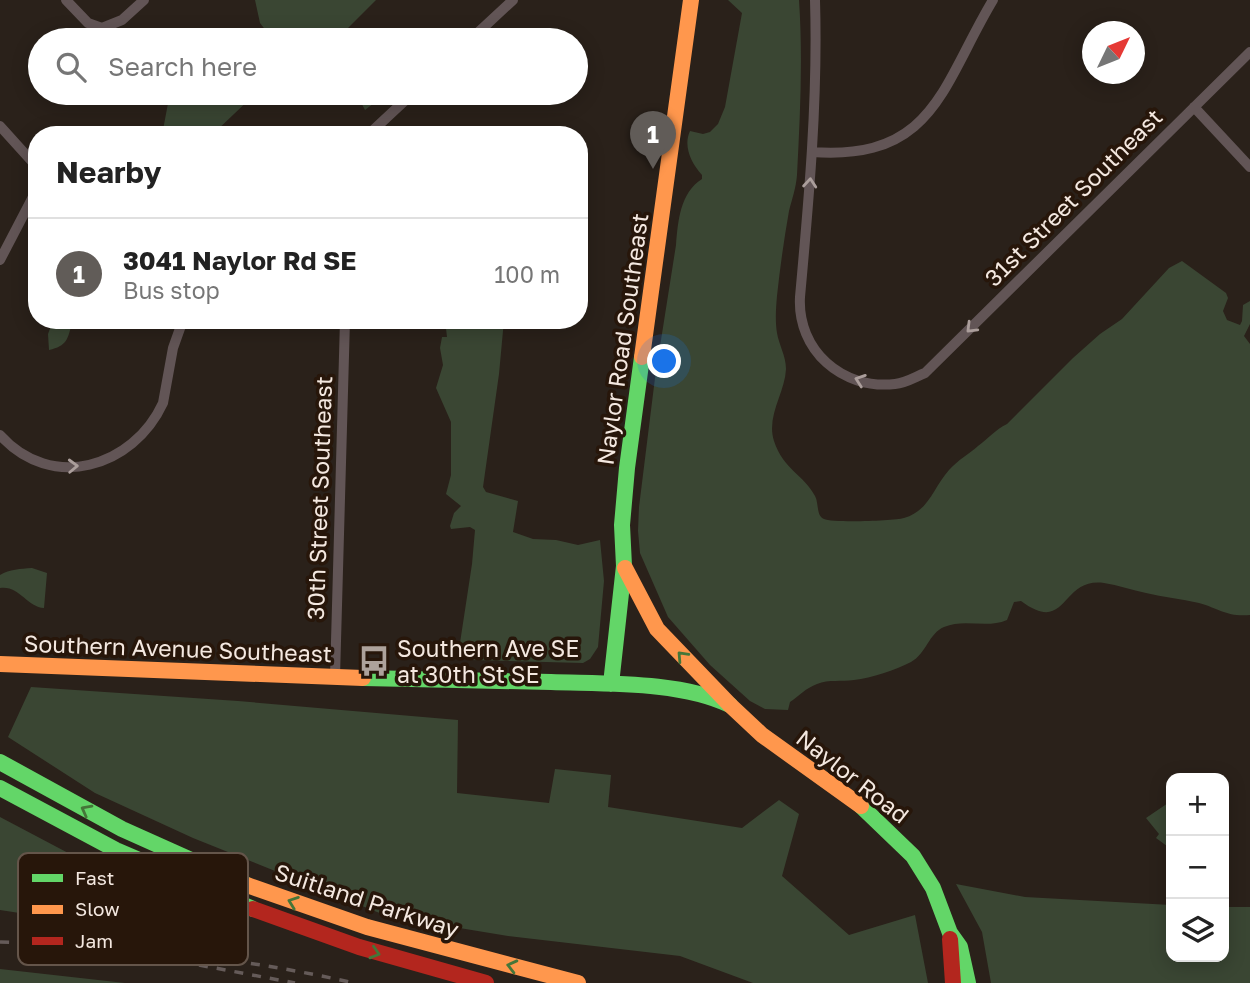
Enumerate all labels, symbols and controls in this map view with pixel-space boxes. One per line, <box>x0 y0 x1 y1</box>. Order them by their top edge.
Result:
north arrow <box>1082 21 1145 84</box>
search box <box>28 28 588 105</box>
icon: search <box>52 48 90 86</box>
text: Search here <box>108 51 257 82</box>
street label: 31st Street Southeast <box>979 103 1167 291</box>
pin: 1 <box>630 111 676 169</box>
text: Nearby <box>56 154 161 190</box>
one-way arrow <box>802 177 817 188</box>
street label: Naylor Road Southeast <box>590 211 654 467</box>
text: 3041 Naylor Rd SE <box>123 245 357 276</box>
text: 1 <box>73 260 85 288</box>
text: 100 m <box>494 260 560 288</box>
text: Bus stop <box>123 276 220 304</box>
one-way arrow <box>966 319 979 332</box>
your location <box>647 344 681 378</box>
one-way arrow <box>855 374 867 389</box>
street label: 30th Street Southeast <box>301 376 337 620</box>
one-way arrow <box>68 458 79 473</box>
street label: Southern Avenue Southeast <box>23 629 333 667</box>
place label: Southern Ave SE at 30th St SE <box>397 634 579 688</box>
bus stop icon: Southern Ave SE at 30th St SE <box>357 644 391 678</box>
one-way arrow <box>678 651 690 664</box>
street label: Naylor Road <box>791 723 915 829</box>
map controls <box>1166 773 1229 962</box>
button: + <box>1166 773 1229 836</box>
one-way arrow <box>80 805 93 819</box>
button: − <box>1166 836 1229 899</box>
legend <box>18 853 248 965</box>
street label: Suitland Parkway <box>271 857 463 943</box>
text: Fast <box>75 866 114 889</box>
text: Slow <box>75 897 120 920</box>
one-way arrow <box>288 897 300 911</box>
button: layers <box>1166 899 1229 962</box>
text: Jam <box>75 929 113 952</box>
one-way arrow <box>369 944 381 959</box>
one-way arrow <box>506 960 518 974</box>

